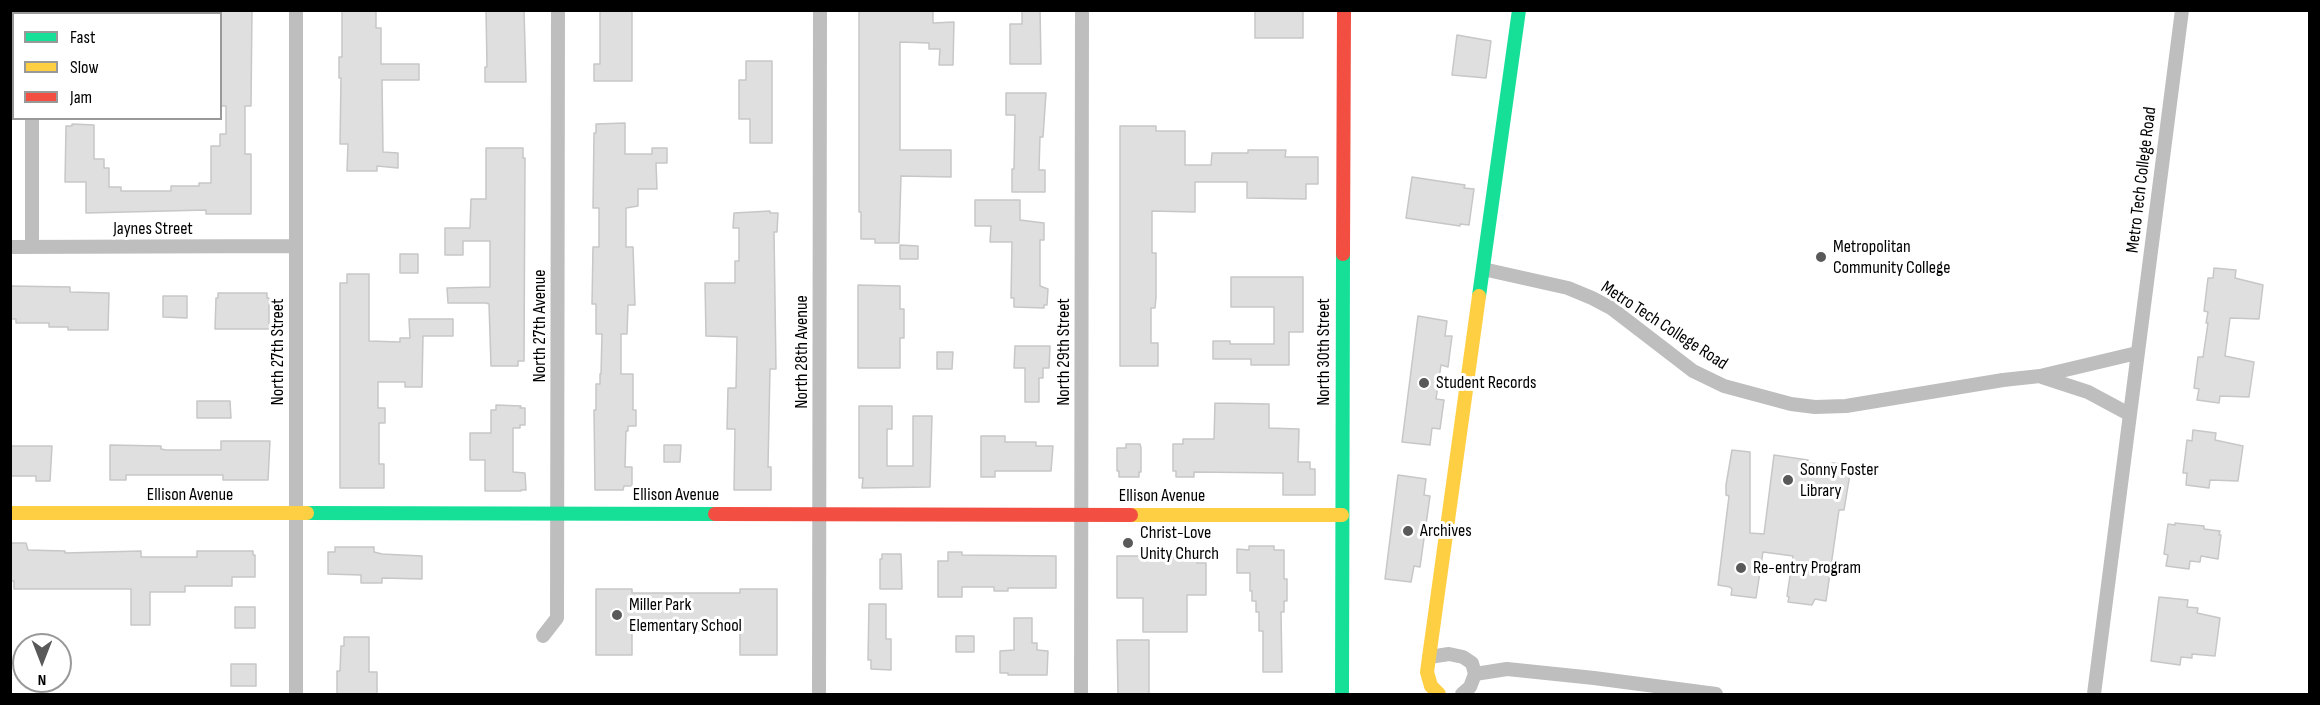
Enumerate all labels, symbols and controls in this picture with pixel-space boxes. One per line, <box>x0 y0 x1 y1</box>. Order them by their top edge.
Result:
legend <box>12 12 222 120</box>
text: Fast <box>70 27 95 48</box>
text: Slow <box>70 57 99 78</box>
text: Jam <box>70 87 92 108</box>
street label: Metro Tech College Road <box>2122 106 2162 254</box>
street label: Jaynes Street <box>113 218 193 240</box>
place label: Metropolitan Community College <box>1833 236 1950 278</box>
marker: Metropolitan Community College <box>1814 250 1828 264</box>
street label: North 27th Avenue <box>529 270 551 382</box>
street label: Metro Tech College Road <box>1597 277 1731 375</box>
street label: North 28th Avenue <box>791 295 813 409</box>
street label: North 29th Street <box>1053 298 1075 406</box>
street label: North 30th Street <box>1313 298 1335 406</box>
street label: North 27th Street <box>267 299 289 405</box>
place label: Student Records <box>1436 372 1536 394</box>
marker: Student Records <box>1417 376 1431 390</box>
place label: Sonny Foster Library <box>1800 459 1879 502</box>
marker: Sonny Foster Library <box>1781 473 1795 487</box>
street label: Ellison Avenue <box>147 484 233 506</box>
street label: Ellison Avenue <box>633 484 719 506</box>
street label: Ellison Avenue <box>1119 485 1205 507</box>
place label: Archives <box>1420 520 1472 542</box>
place label: Christ-Love Unity Church <box>1140 522 1219 564</box>
marker: Archives <box>1401 524 1415 538</box>
marker: Christ-Love Unity Church <box>1121 536 1135 550</box>
place label: Re-entry Program <box>1753 557 1861 579</box>
marker: Re-entry Program <box>1734 561 1748 575</box>
place label: Miller Park Elementary School <box>629 594 742 636</box>
marker: Miller Park Elementary School <box>610 608 624 622</box>
north arrow <box>12 633 72 693</box>
text: N <box>38 670 46 689</box>

